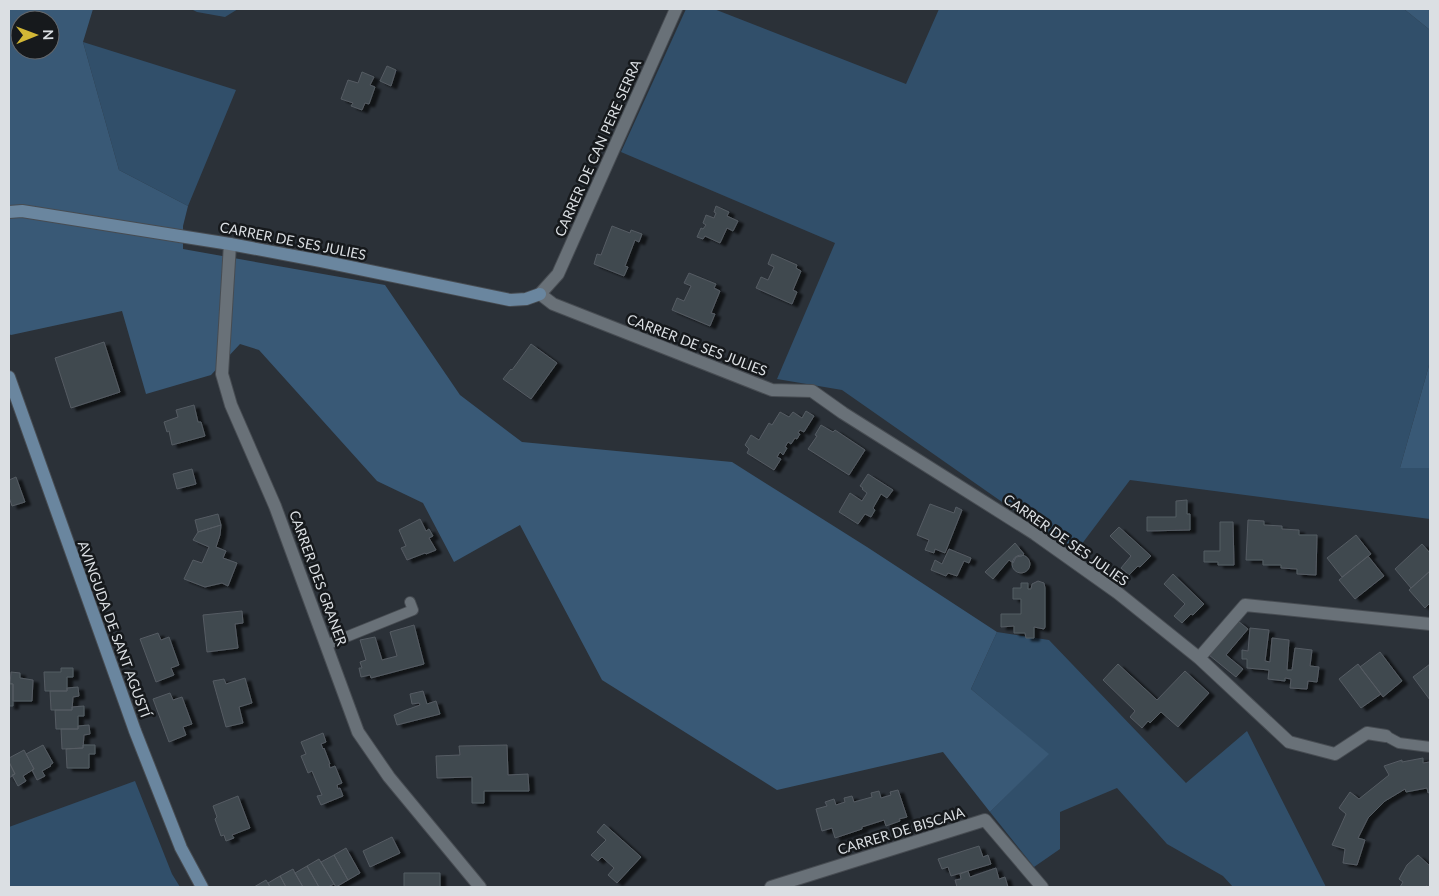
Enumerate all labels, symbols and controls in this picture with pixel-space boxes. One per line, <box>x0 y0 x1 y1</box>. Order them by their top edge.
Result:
north arrow <box>10 10 60 60</box>
text: N <box>40 29 57 40</box>
street label: CARRER DE CAN PERE SERRA <box>551 56 645 239</box>
street label: CARRER DE SES JULIES <box>219 218 368 263</box>
street label: CARRER DE SES JULIES <box>625 310 770 379</box>
street label: CARRER DE SES JULIES <box>1001 490 1132 589</box>
street label: CARRER DES GRANER <box>286 508 351 648</box>
street label: AVINGUDA DE SANT AGUSTÍ <box>75 538 155 720</box>
street label: CARRER DE BISCAIA <box>835 803 967 858</box>

